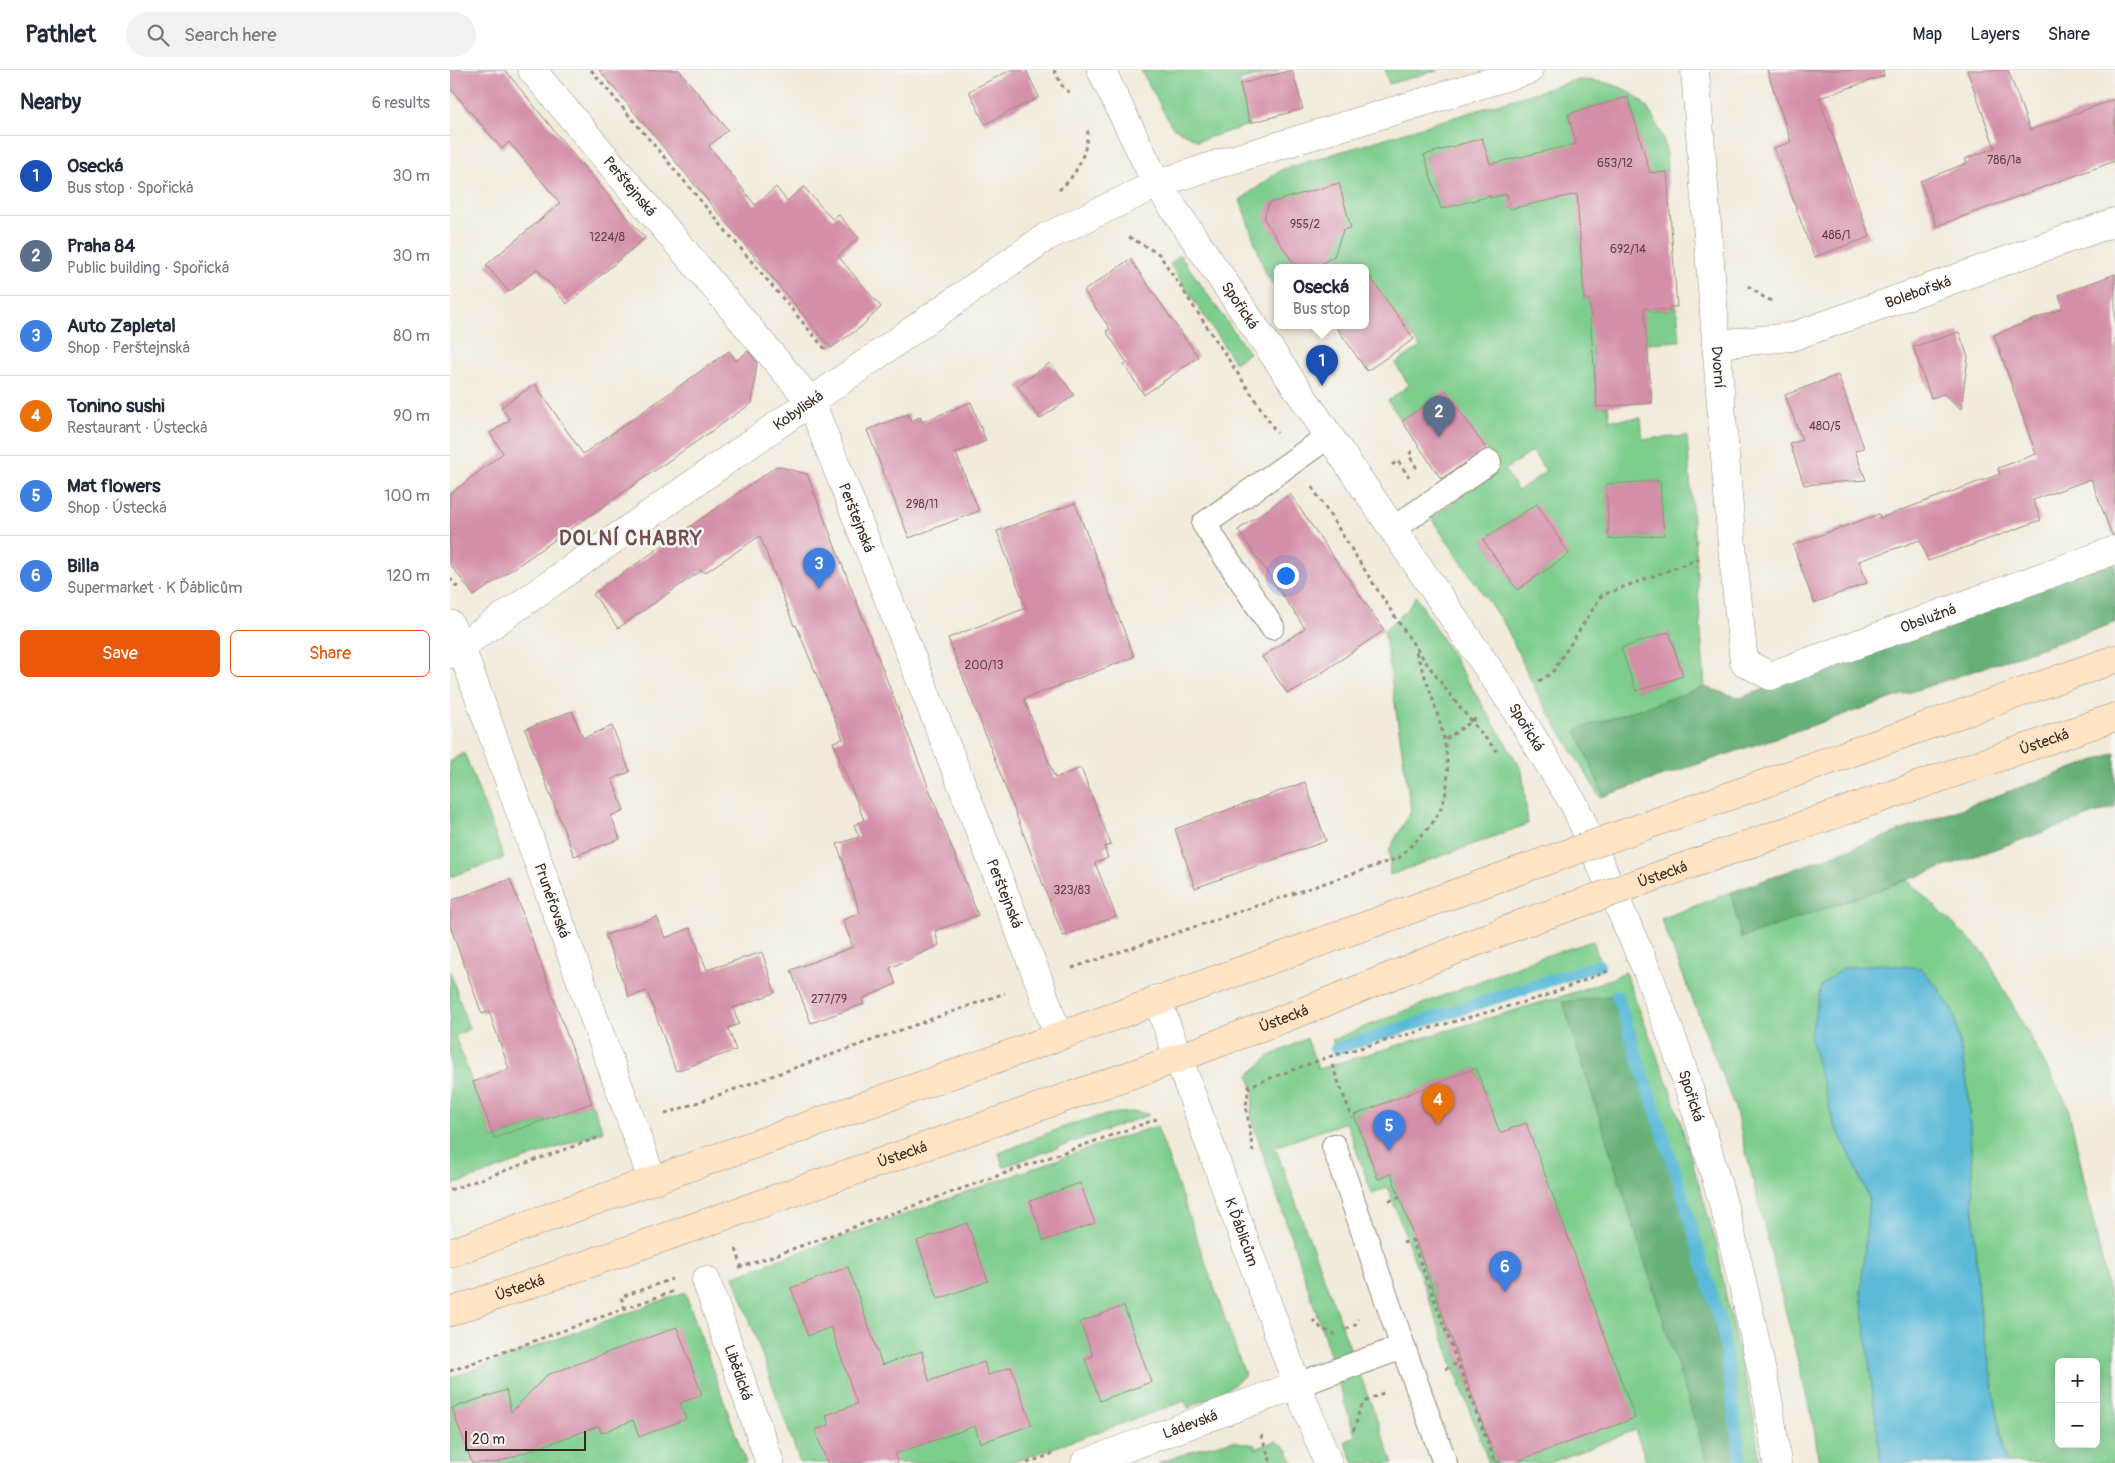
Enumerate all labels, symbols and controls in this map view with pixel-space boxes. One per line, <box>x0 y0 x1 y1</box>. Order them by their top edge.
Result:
search box <box>126 12 476 57</box>
text: Pathlet <box>25 20 96 49</box>
icon: search <box>144 21 172 49</box>
text: Search here <box>184 23 277 47</box>
text: Map <box>1913 23 1942 46</box>
text: Layers <box>1970 23 2020 46</box>
text: Share <box>2048 23 2090 46</box>
text: Nearby <box>20 89 81 116</box>
text: 6 results <box>372 93 430 113</box>
street label: Perštejnská <box>599 152 661 220</box>
house number: 786/1a <box>1987 153 2021 168</box>
text: Osecká <box>67 154 123 178</box>
house number: 653/12 <box>1597 156 1633 171</box>
text: 1 <box>33 166 39 186</box>
text: 30 m <box>392 166 430 186</box>
text: Bus stop · Spořická <box>67 178 194 198</box>
house number: 955/2 <box>1290 217 1320 232</box>
house number: 486/1 <box>1822 228 1851 243</box>
house number: 1224/8 <box>589 230 625 245</box>
text: Praha 84 <box>67 234 135 258</box>
house number: 692/14 <box>1610 242 1646 257</box>
text: 2 <box>32 246 40 266</box>
text: 30 m <box>392 246 430 266</box>
text: Public building · Spořická <box>67 258 229 278</box>
popup <box>1274 264 1369 329</box>
street label: Bolebořská <box>1882 271 1954 312</box>
text: Osecká <box>1293 275 1349 299</box>
street label: Spořická <box>1217 278 1263 333</box>
text: Bus stop <box>1293 299 1350 319</box>
text: Auto Zapletal <box>67 314 176 338</box>
text: 3 <box>32 326 40 346</box>
text: 80 m <box>393 326 430 346</box>
text: Shop · Perštejnská <box>67 338 190 358</box>
pin: 1 <box>1306 345 1338 386</box>
street label: Dvorní <box>1707 345 1729 389</box>
street label: Kobyliská <box>769 386 827 435</box>
text: Tonino sushi <box>67 394 165 418</box>
pin: 2 <box>1423 396 1455 437</box>
text: 4 <box>31 406 41 426</box>
text: 90 m <box>393 406 430 426</box>
text: Restaurant · Ústecká <box>67 418 207 438</box>
house number: 480/5 <box>1809 419 1841 434</box>
text: Mat flowers <box>67 474 160 498</box>
street label: Perštejnská <box>834 480 879 555</box>
text: 5 <box>32 486 40 506</box>
text: 100 m <box>384 486 430 506</box>
house number: 298/11 <box>906 497 938 512</box>
text: Shop · Ústecká <box>67 498 167 518</box>
district label: DOLNÍ CHABRY <box>559 526 703 551</box>
pin: 3 <box>803 548 835 589</box>
text: Billa <box>67 554 99 578</box>
your location <box>1273 563 1299 589</box>
text: 6 <box>31 566 41 586</box>
text: 120 m <box>386 566 430 586</box>
text: Supermarket · K Ďáblicům <box>67 578 242 598</box>
street label: Obslužná <box>1898 599 1959 637</box>
button: Save <box>20 630 220 677</box>
button: Share <box>230 630 430 677</box>
house number: 200/13 <box>965 658 1004 673</box>
street label: Spořická <box>1504 700 1549 755</box>
street label: Ústecká <box>2017 724 2071 759</box>
street label: Perštejnská <box>982 856 1027 931</box>
street label: Ústecká <box>1635 857 1690 892</box>
street label: Prunéřovská <box>530 861 574 941</box>
house number: 323/83 <box>1054 883 1091 898</box>
house number: 277/79 <box>811 992 847 1007</box>
street label: Ústecká <box>1257 1001 1311 1036</box>
street label: Spořická <box>1674 1068 1708 1124</box>
pin: 4 <box>1422 1084 1454 1125</box>
pin: 5 <box>1373 1110 1405 1151</box>
street label: Ústecká <box>875 1137 930 1172</box>
street label: K Ďáblicům <box>1220 1195 1263 1269</box>
pin: 6 <box>1489 1251 1521 1292</box>
street label: Ústecká <box>493 1270 547 1305</box>
street label: Libědická <box>720 1342 757 1403</box>
map controls <box>2055 1358 2100 1448</box>
button: + <box>2055 1358 2100 1403</box>
button: − <box>2055 1403 2100 1448</box>
street label: Ládevská <box>1160 1406 1220 1443</box>
scale bar <box>465 1428 586 1451</box>
text: 20 m <box>472 1431 505 1448</box>

